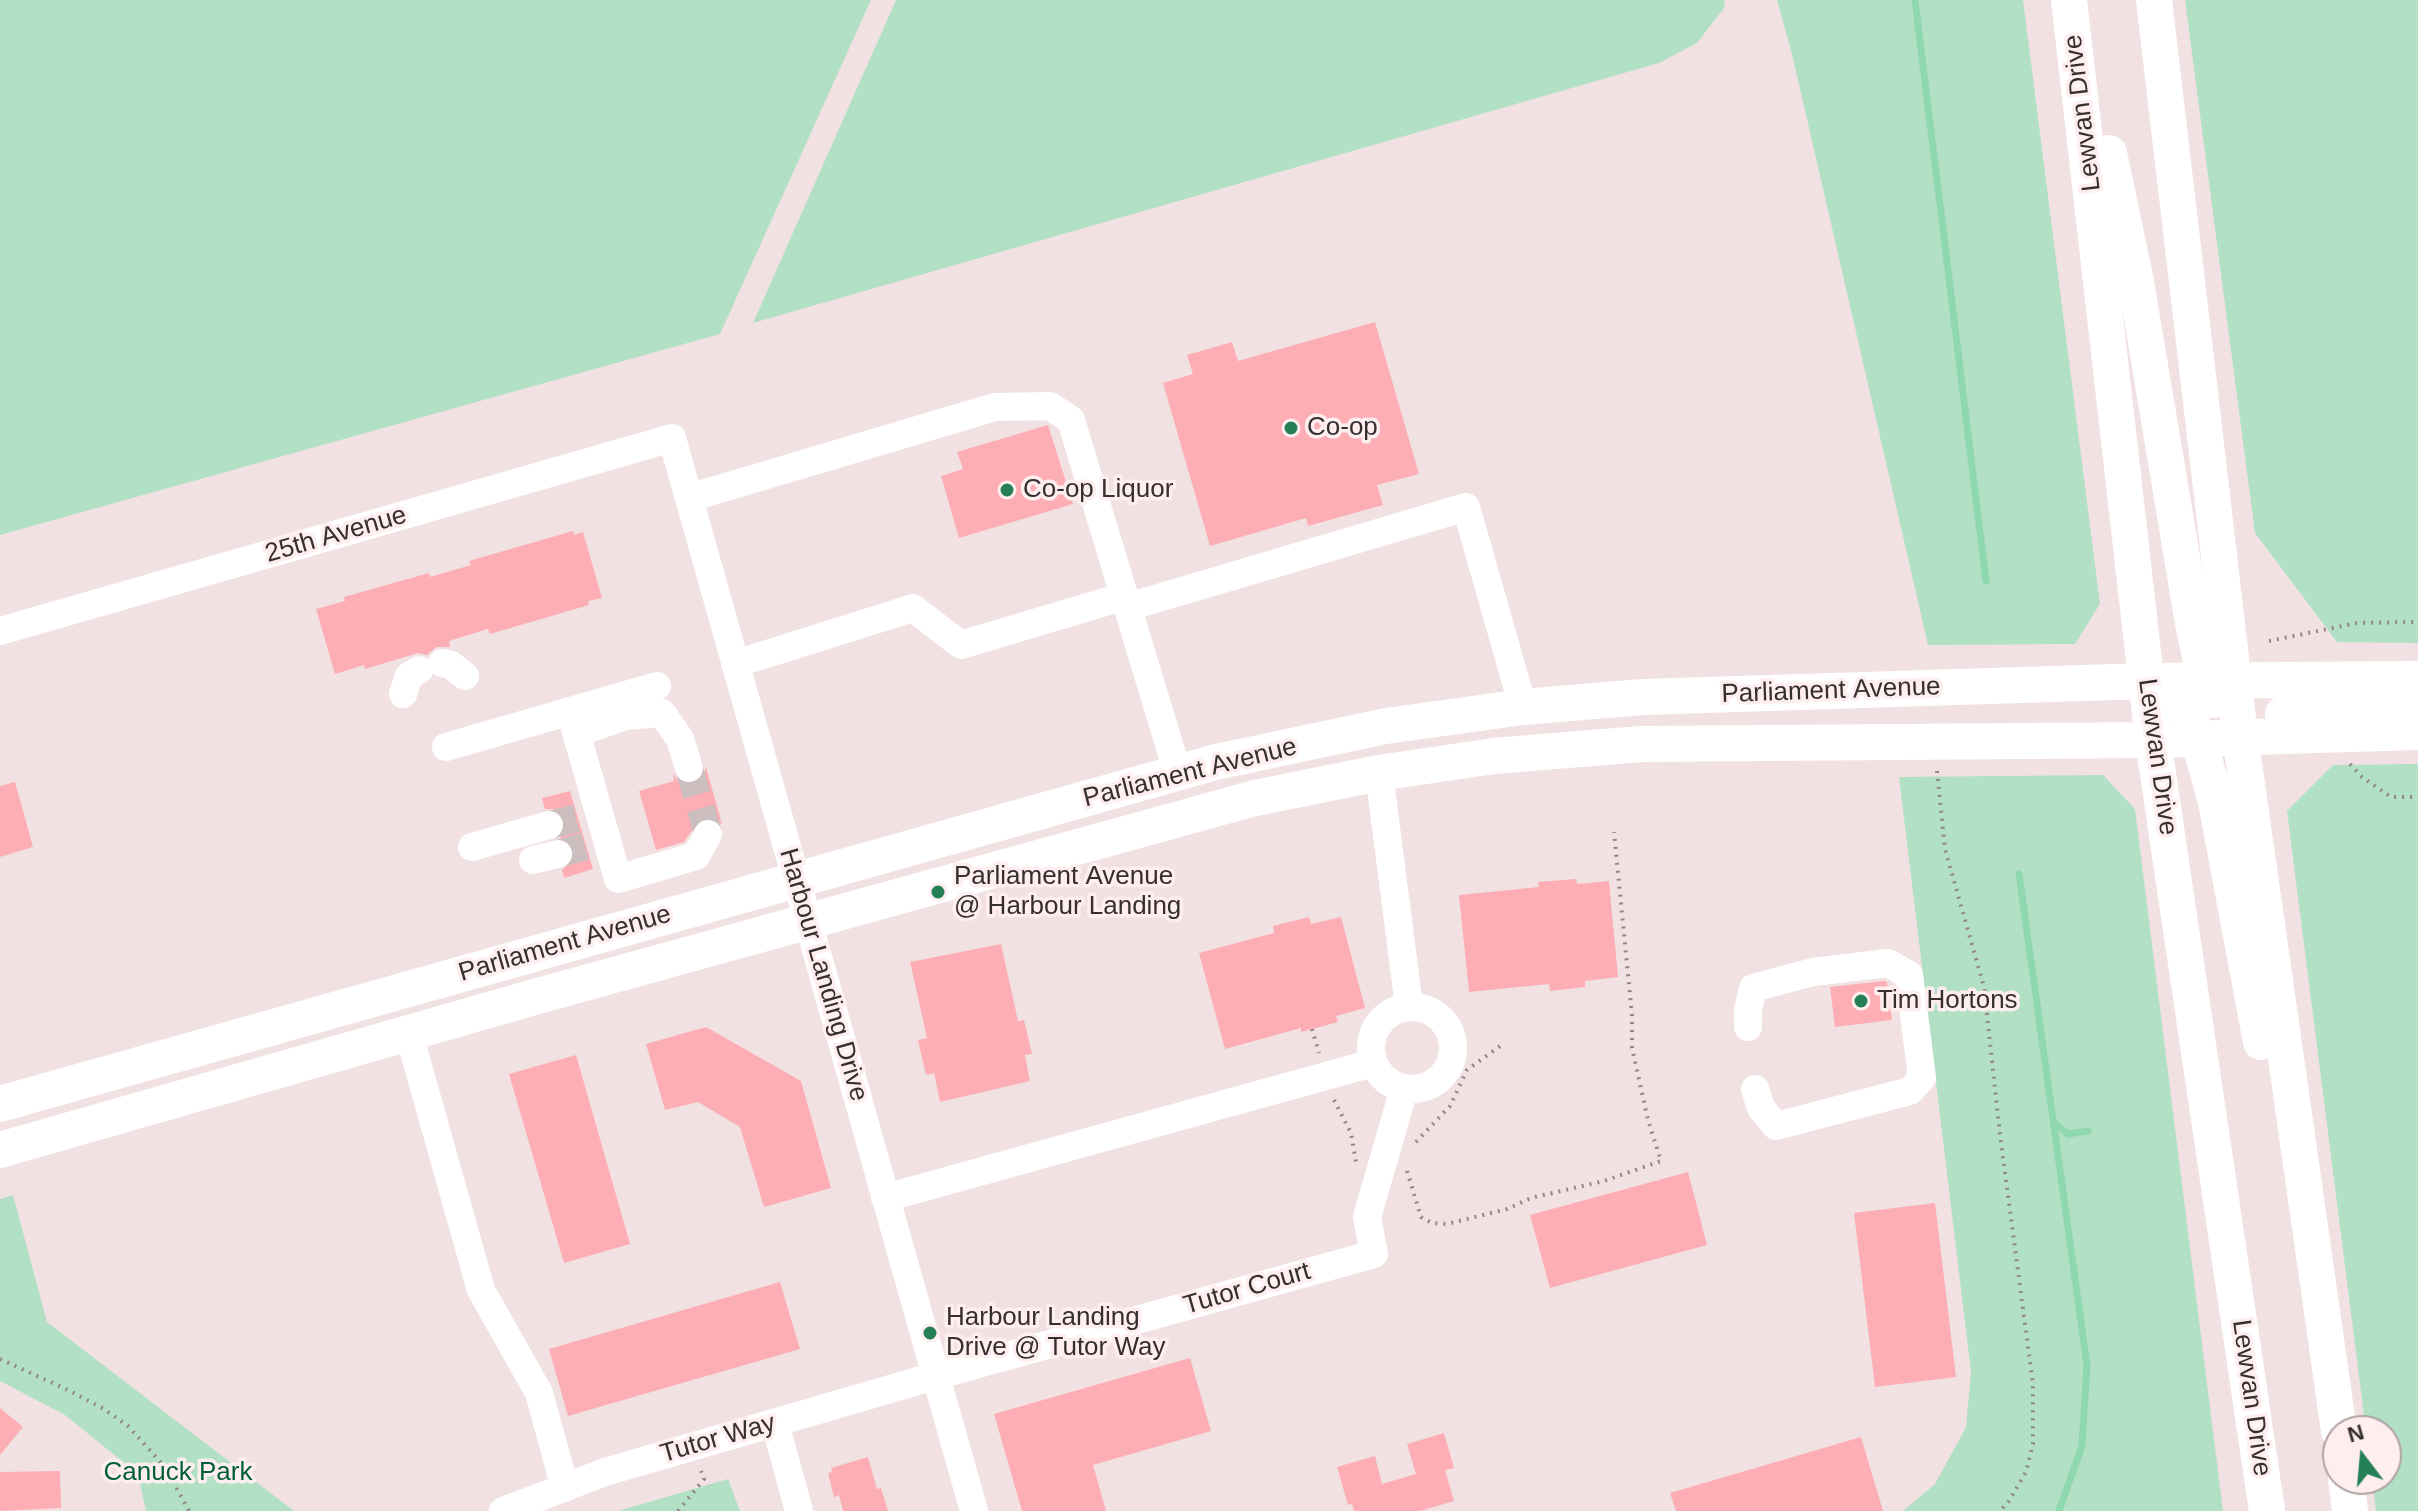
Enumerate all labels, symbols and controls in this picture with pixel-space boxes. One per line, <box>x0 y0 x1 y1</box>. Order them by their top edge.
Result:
street label: Lewvan Drive <box>2058 33 2108 193</box>
place label: Co-op <box>1307 412 1378 444</box>
marker: Co-op <box>1282 419 1300 437</box>
place label: Co-op Liquor <box>1023 474 1173 506</box>
marker: Co-op Liquor <box>998 481 1016 499</box>
street label: 25th Avenue <box>262 500 410 570</box>
street label: Parliament Avenue <box>1721 672 1941 710</box>
street label: Lewvan Drive <box>2131 677 2183 837</box>
street label: Parliament Avenue <box>1080 731 1300 815</box>
street label: Harbour Landing Drive <box>772 845 874 1105</box>
place label: Parliament Avenue @ Harbour Landing <box>954 861 1181 922</box>
marker: Parliament Avenue @ Harbour Landing <box>929 883 947 901</box>
street label: Parliament Avenue <box>455 899 675 989</box>
place label: Tim Hortons <box>1877 985 2018 1017</box>
marker: Tim Hortons <box>1852 992 1870 1010</box>
street label: Tutor Court <box>1180 1256 1314 1322</box>
place label: Harbour Landing Drive @ Tutor Way <box>946 1302 1165 1364</box>
street label: Lewvan Drive <box>2225 1318 2277 1478</box>
marker: Harbour Landing Drive @ Tutor Way <box>921 1324 939 1342</box>
street label: Tutor Way <box>657 1408 779 1470</box>
north arrow <box>2322 1415 2402 1495</box>
text: N <box>2345 1419 2367 1448</box>
park label: Canuck Park <box>104 1457 252 1489</box>

